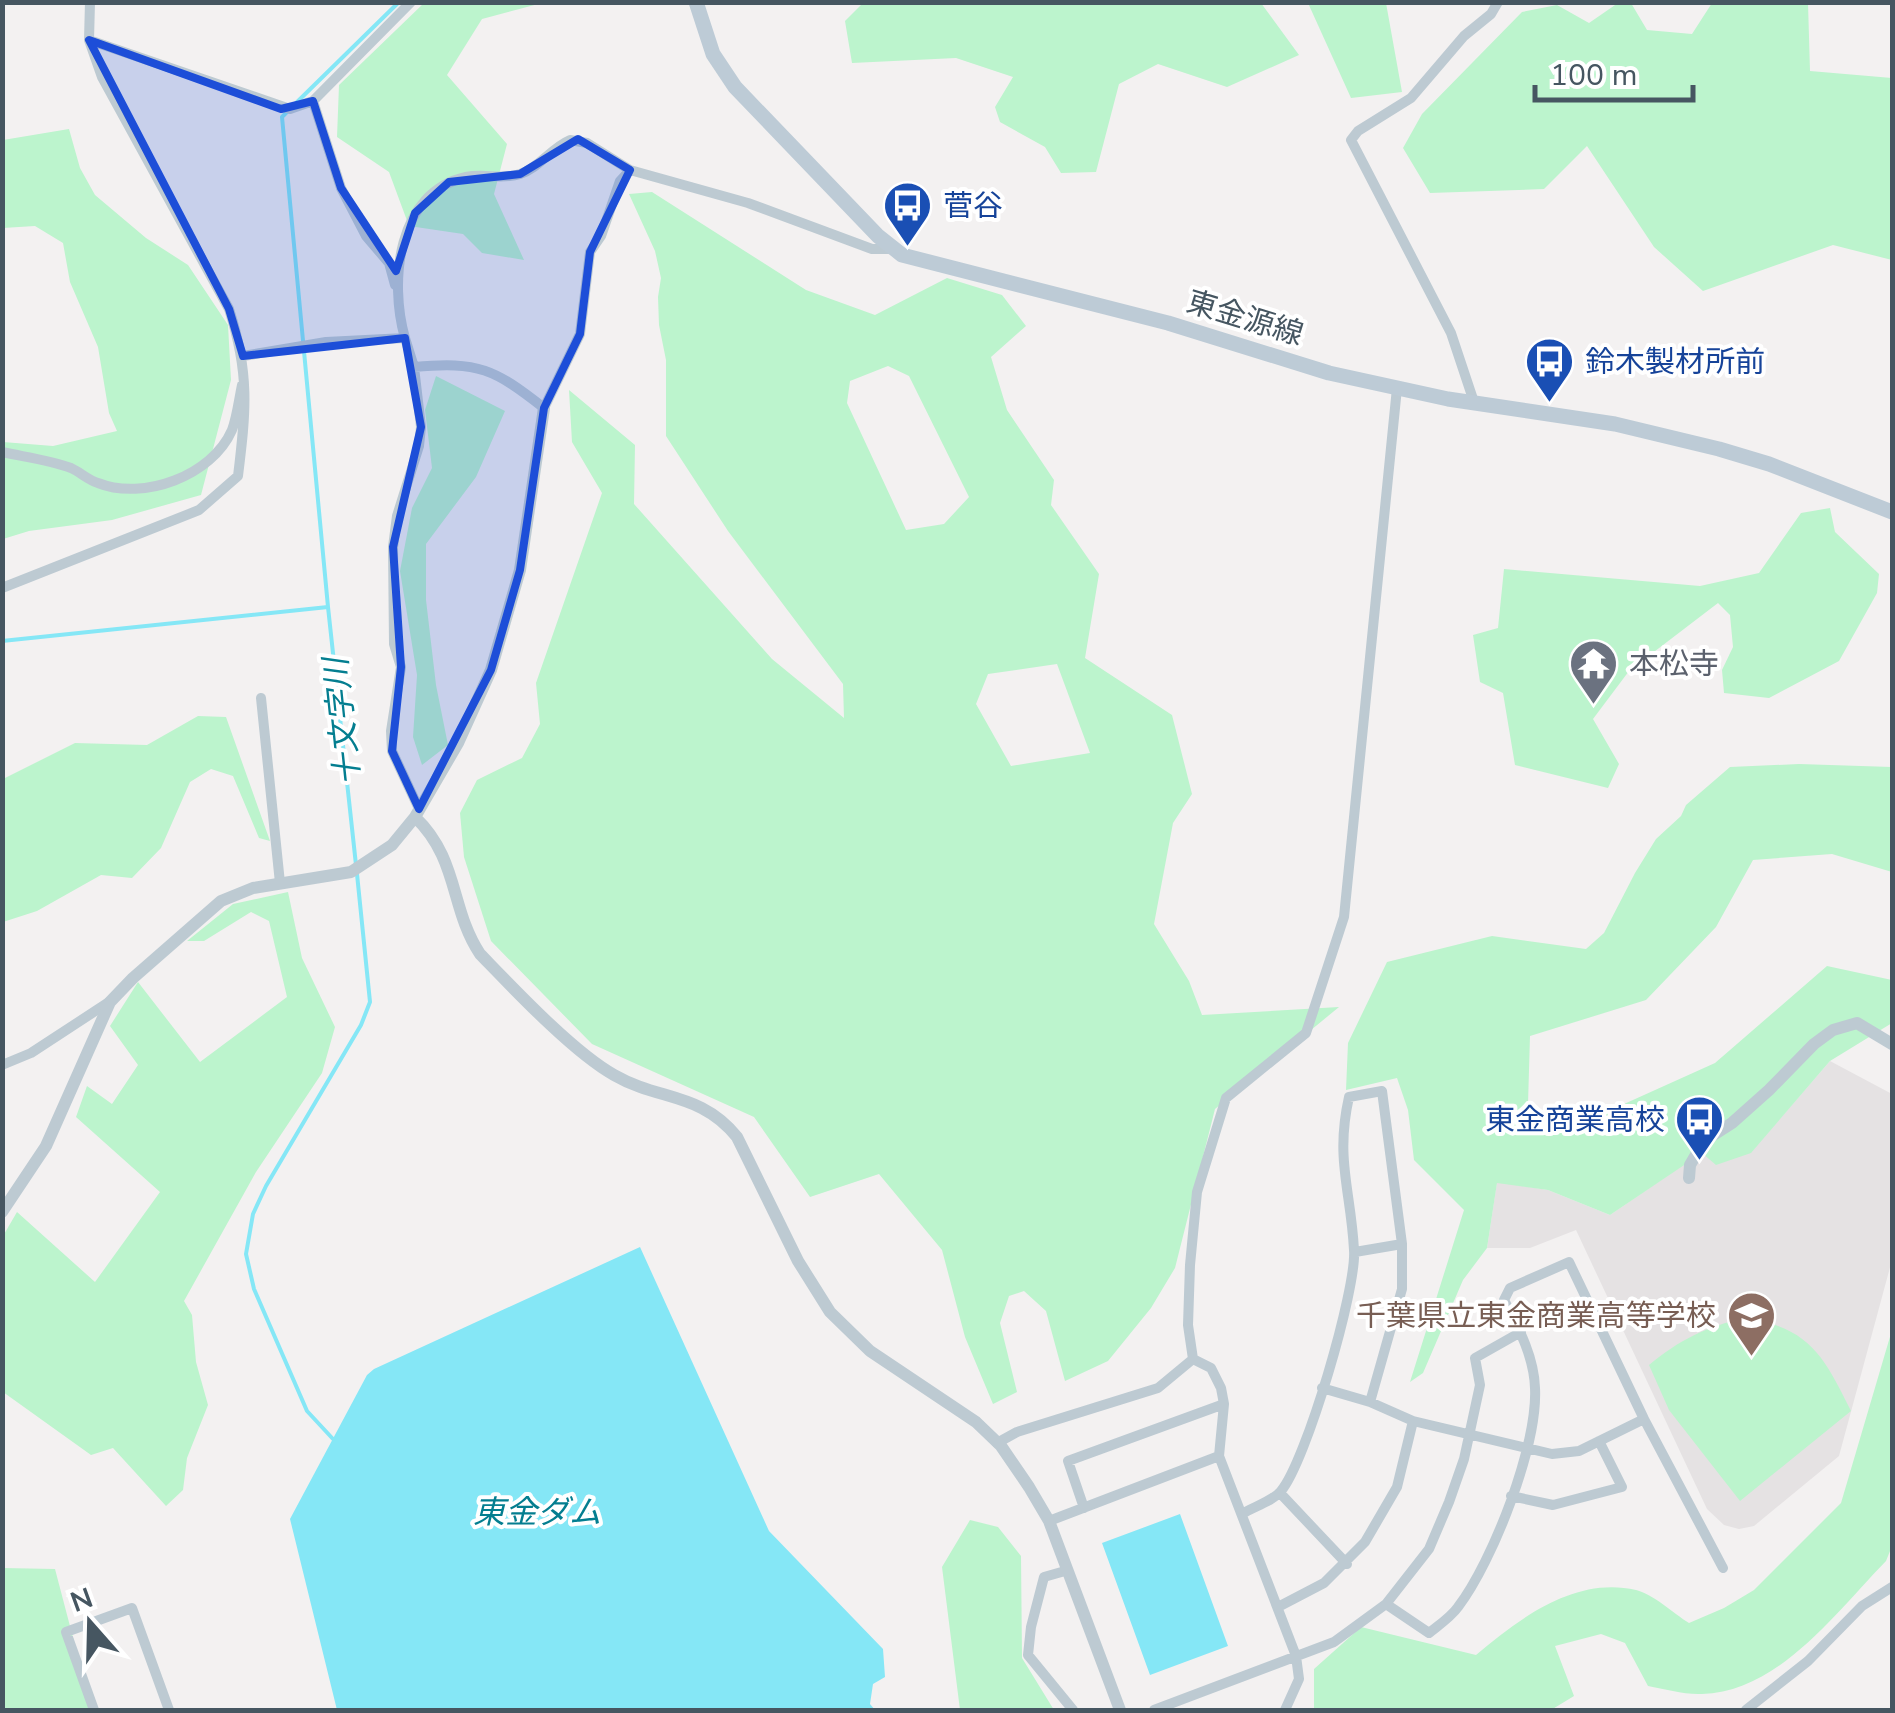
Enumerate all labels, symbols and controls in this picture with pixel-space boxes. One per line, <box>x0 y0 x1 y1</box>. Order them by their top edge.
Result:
scale bar <box>1535 40 1692 102</box>
text: 100 m <box>1550 55 1637 96</box>
bus stop icon: 菅谷 <box>882 180 934 248</box>
place label: 菅谷 <box>943 186 1003 227</box>
street label: 東金源線 <box>1181 281 1308 356</box>
bus stop icon: 鈴木製材所前 <box>1524 336 1576 404</box>
place label: 鈴木製材所前 <box>1585 342 1765 383</box>
temple icon: 本松寺 <box>1568 638 1620 706</box>
place label: 本松寺 <box>1629 644 1719 685</box>
water label: 十文字川 <box>314 653 371 788</box>
bus stop icon: 東金商業高校 <box>1674 1094 1726 1162</box>
place label: 東金商業高校 <box>1485 1100 1665 1141</box>
school or university icon: 千葉県立東金商業高等学校 <box>1725 1290 1777 1358</box>
place label: 千葉県立東金商業高等学校 <box>1356 1296 1716 1337</box>
water label: 東金ダム <box>473 1491 601 1534</box>
north arrow <box>40 1573 140 1673</box>
text: N <box>65 1579 98 1622</box>

